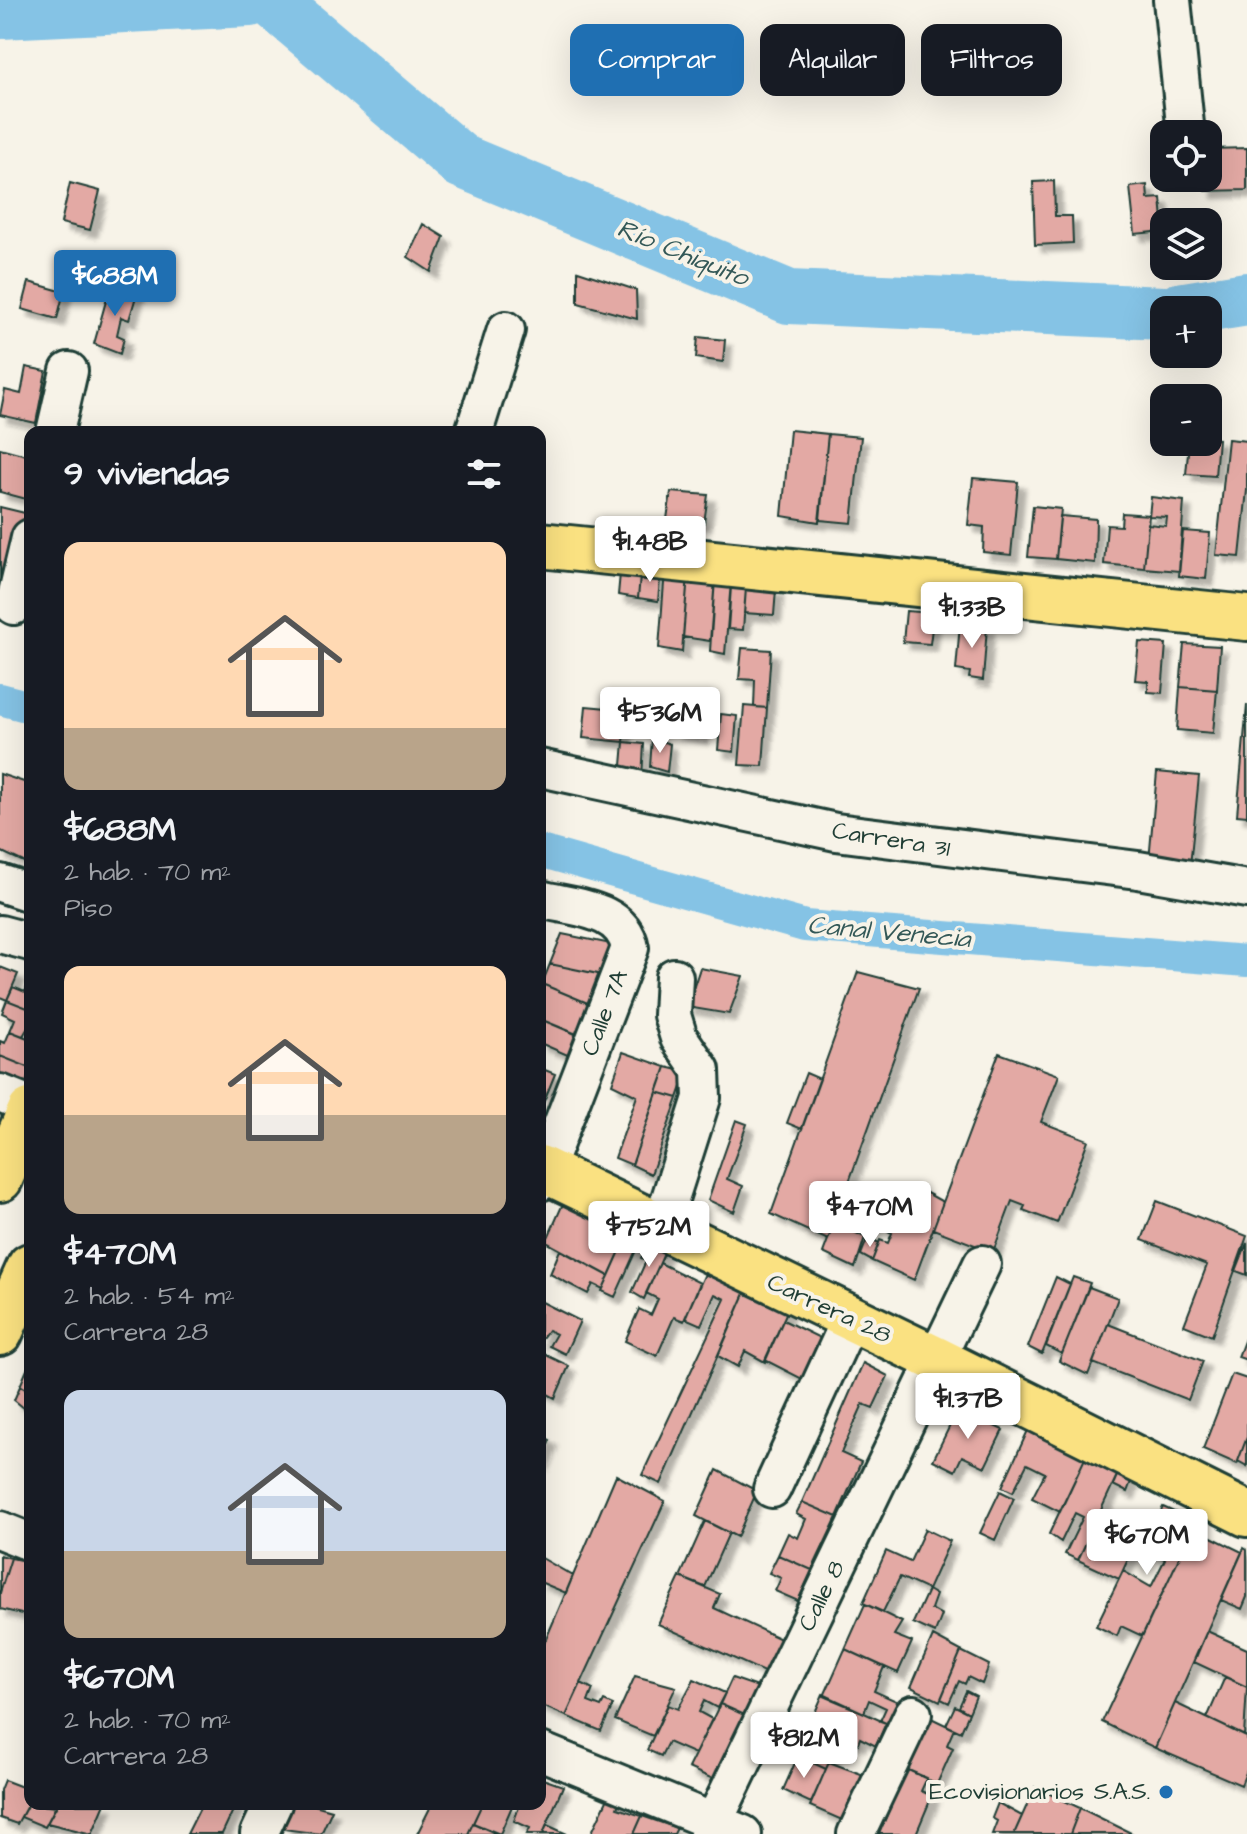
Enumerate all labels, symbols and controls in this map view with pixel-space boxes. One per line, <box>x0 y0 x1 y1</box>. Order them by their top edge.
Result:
chip: Comprar <box>570 24 744 96</box>
chip: Alquilar <box>760 24 905 96</box>
chip: Filtros <box>921 24 1062 96</box>
map controls <box>1150 120 1222 456</box>
button: locate <box>1150 120 1222 192</box>
button: layers <box>1150 208 1222 280</box>
water label: Río Chiquito <box>612 210 756 296</box>
pin: $688M <box>59 250 171 318</box>
text: $688M <box>72 258 158 294</box>
button: + <box>1150 296 1222 368</box>
button: − <box>1150 384 1222 456</box>
text: 9 viviendas <box>64 450 230 498</box>
icon: filters <box>462 452 506 496</box>
pin: $1.48B <box>585 516 715 584</box>
text: $1.48B <box>613 524 687 560</box>
pin: $1.33B <box>907 582 1037 650</box>
text: $1.33B <box>939 590 1005 626</box>
icon: home <box>213 594 357 738</box>
pin: $536M <box>604 687 716 755</box>
text: $536M <box>618 695 702 731</box>
text: $688M <box>64 806 176 854</box>
street label: Carrera 31 <box>830 814 952 866</box>
text: 2 hab. · 70 m² <box>64 854 231 890</box>
text: Piso <box>64 890 112 926</box>
water label: Canal Venecia <box>806 907 974 957</box>
street label: Calle 7A <box>573 965 637 1061</box>
icon: home <box>213 1018 357 1162</box>
pin: $470M <box>814 1181 926 1249</box>
text: $470M <box>827 1189 913 1225</box>
pin: $752M <box>593 1201 705 1269</box>
text: $752M <box>606 1209 692 1245</box>
text: $470M <box>64 1230 177 1278</box>
street label: Carrera 28 <box>762 1265 896 1353</box>
text: 2 hab. · 54 m² <box>64 1278 235 1314</box>
text: Carrera 28 <box>64 1314 208 1350</box>
pin: $1.37B <box>903 1373 1033 1441</box>
text: $1.37B <box>933 1381 1003 1417</box>
icon: home <box>213 1442 357 1586</box>
pin: $670M <box>1091 1509 1203 1577</box>
text: $670M <box>1105 1517 1189 1553</box>
street label: Calle 8 <box>790 1555 854 1637</box>
text: $670M <box>64 1654 175 1702</box>
text: 2 hab. · 70 m² <box>64 1702 231 1738</box>
pin: $812M <box>748 1712 860 1780</box>
text: $812M <box>768 1720 840 1756</box>
text: Carrera 28 <box>64 1738 208 1774</box>
place label: Ecovisionarios S.A.S. <box>929 1775 1150 1809</box>
marker: Ecovisionarios S.A.S. <box>1157 1783 1175 1801</box>

